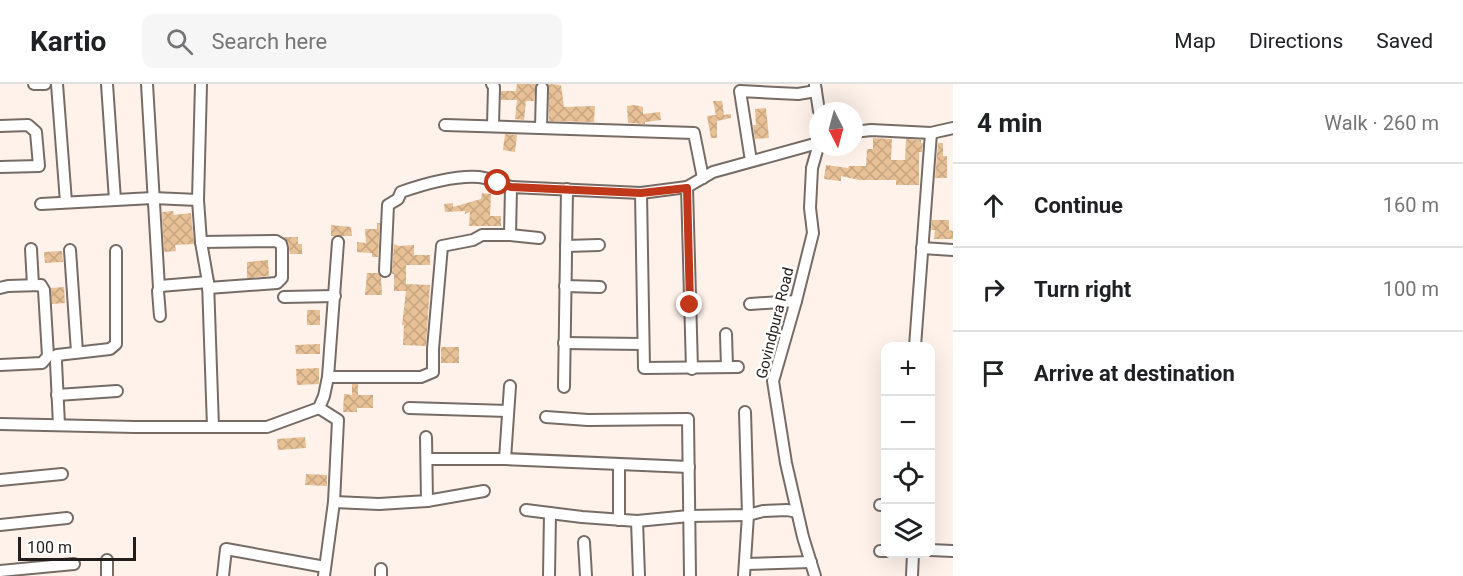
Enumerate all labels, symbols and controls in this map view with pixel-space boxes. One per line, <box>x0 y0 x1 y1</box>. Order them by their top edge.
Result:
search box <box>142 14 562 68</box>
text: Kartio <box>30 25 106 58</box>
icon: search <box>163 25 196 58</box>
text: Search here <box>211 29 327 54</box>
text: Map <box>1174 29 1216 53</box>
text: Directions <box>1249 29 1343 53</box>
text: Saved <box>1376 29 1433 53</box>
north arrow <box>809 102 863 156</box>
text: 4 min <box>977 108 1042 138</box>
text: Walk · 260 m <box>1324 111 1439 135</box>
route start <box>484 169 510 195</box>
icon: ahead <box>977 189 1010 222</box>
text: Continue <box>1034 193 1123 218</box>
text: 160 m <box>1383 193 1439 217</box>
street label: Govindpura Road <box>752 265 798 381</box>
icon: right <box>977 273 1010 306</box>
text: Turn right <box>1034 277 1131 302</box>
text: 100 m <box>1383 277 1439 301</box>
route end <box>676 291 702 317</box>
map controls <box>881 342 935 558</box>
button: + <box>881 342 935 396</box>
icon: arrive <box>977 357 1010 390</box>
text: Arrive at destination <box>1034 361 1235 386</box>
button: − <box>881 396 935 450</box>
button: locate <box>881 450 935 504</box>
button: layers <box>881 504 935 558</box>
scale bar <box>18 534 136 562</box>
text: 100 m <box>27 538 72 557</box>

